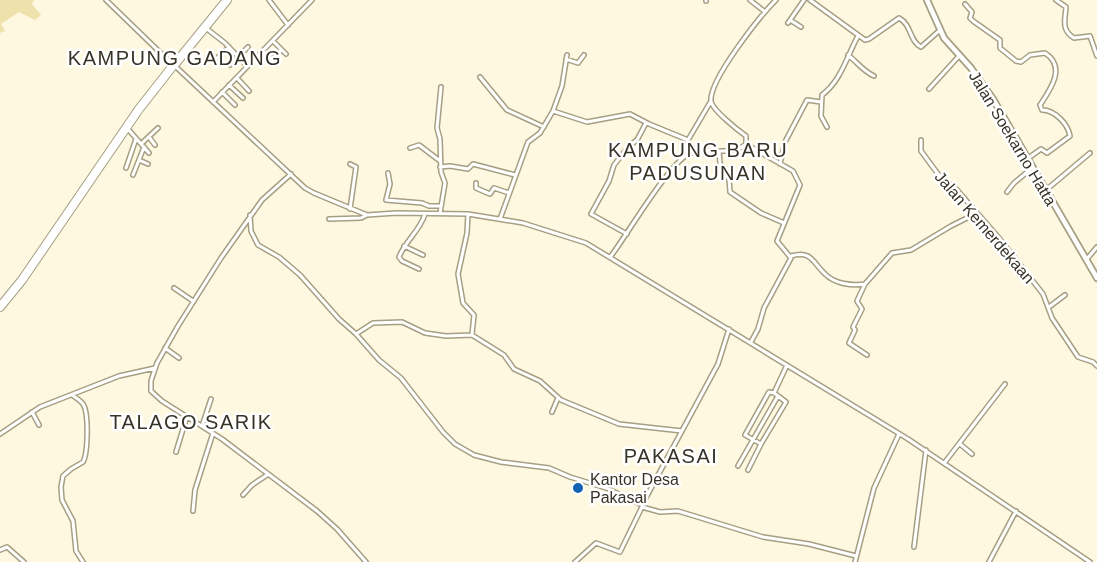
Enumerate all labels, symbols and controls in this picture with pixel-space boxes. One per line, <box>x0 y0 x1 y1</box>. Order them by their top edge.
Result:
district label: KAMPUNG GADANG <box>68 47 282 69</box>
street label: Jalan Soekarno Hatta <box>966 68 1060 209</box>
district label: KAMPUNG BARU PADUSUNAN <box>608 139 788 184</box>
street label: Jalan Kemerdekaan <box>932 168 1038 287</box>
district label: TALAGO SARIK <box>109 411 273 433</box>
district label: PAKASAI <box>624 445 718 467</box>
place label: Kantor Desa Pakasai <box>590 471 679 506</box>
marker: Kantor Desa Pakasai <box>571 481 585 495</box>

